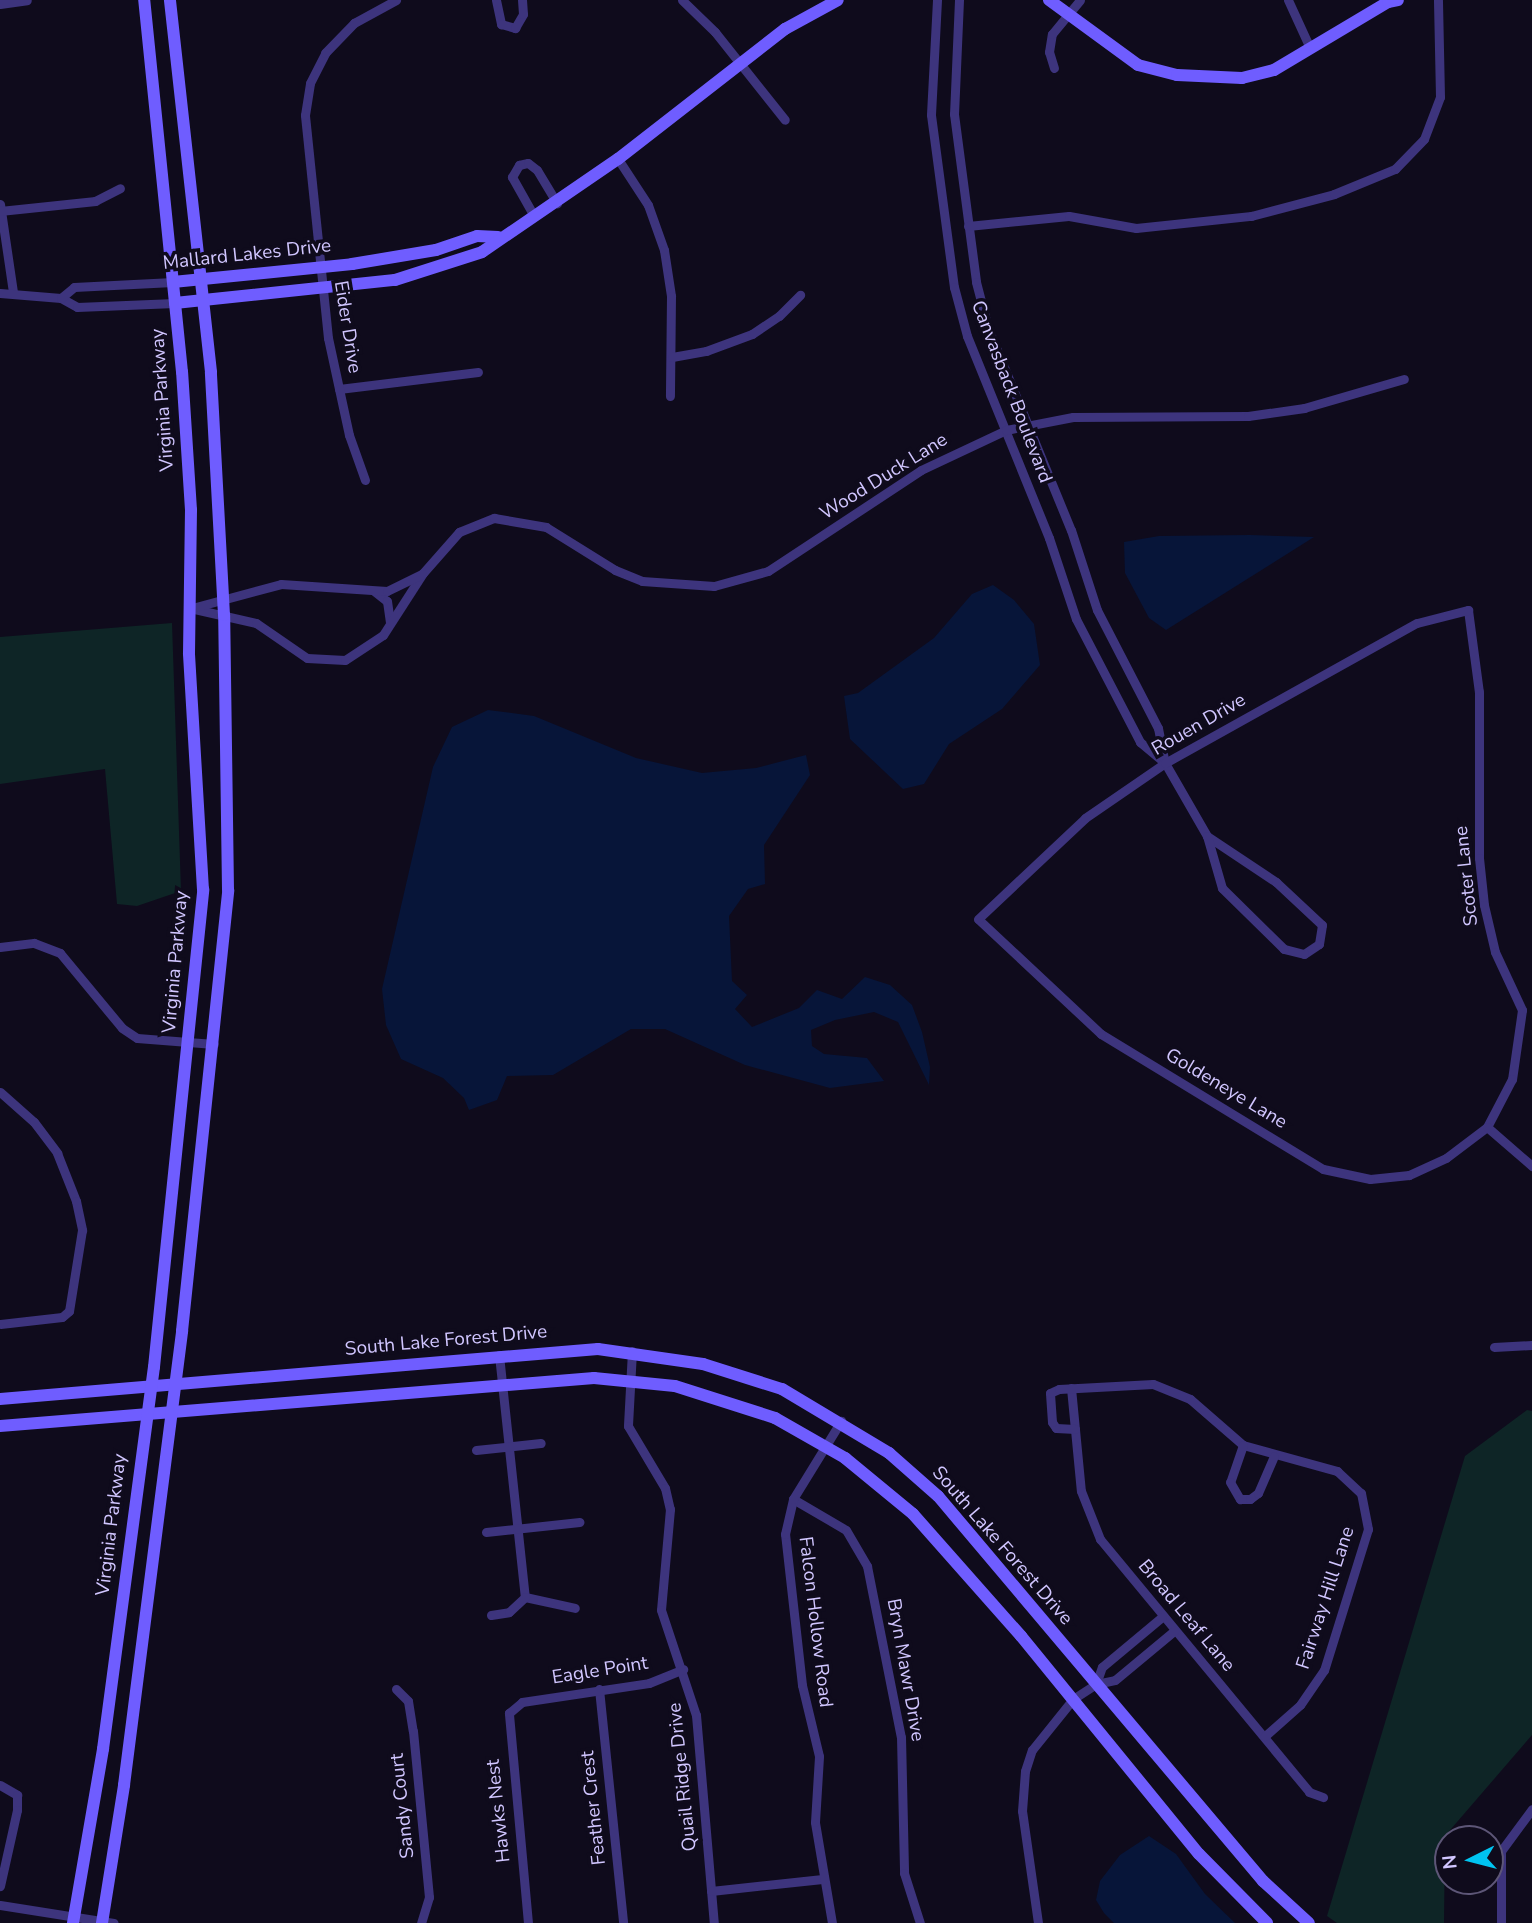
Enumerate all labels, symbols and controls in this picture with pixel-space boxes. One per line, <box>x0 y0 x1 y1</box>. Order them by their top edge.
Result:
street label: Mallard Lakes Drive <box>162 235 332 275</box>
street label: Eider Drive <box>328 279 366 375</box>
street label: Canvasback Boulevard <box>966 298 1056 486</box>
street label: Virginia Parkway <box>147 328 179 472</box>
street label: Wood Duck Lane <box>816 429 952 525</box>
street label: Rouen Drive <box>1148 689 1250 761</box>
street label: Scoter Lane <box>1450 825 1484 927</box>
street label: Virginia Parkway <box>158 890 194 1034</box>
street label: Goldeneye Lane <box>1161 1044 1291 1134</box>
street label: South Lake Forest Drive <box>344 1321 548 1361</box>
street label: Virginia Parkway <box>92 1453 132 1597</box>
street label: South Lake Forest Drive <box>927 1462 1077 1630</box>
street label: Fairway Hill Lane <box>1292 1524 1360 1672</box>
street label: Falcon Hollow Road <box>793 1535 837 1709</box>
street label: Broad Leaf Lane <box>1133 1555 1239 1677</box>
street label: Bryn Mawr Drive <box>881 1597 929 1743</box>
street label: Eagle Point <box>550 1652 650 1690</box>
street label: Quail Ridge Drive <box>664 1701 702 1853</box>
street label: Feather Crest <box>577 1750 611 1866</box>
street label: Sandy Court <box>386 1752 420 1860</box>
street label: Hawks Nest <box>482 1758 516 1864</box>
north arrow <box>1434 1825 1504 1895</box>
text: N <box>1436 1854 1464 1870</box>

